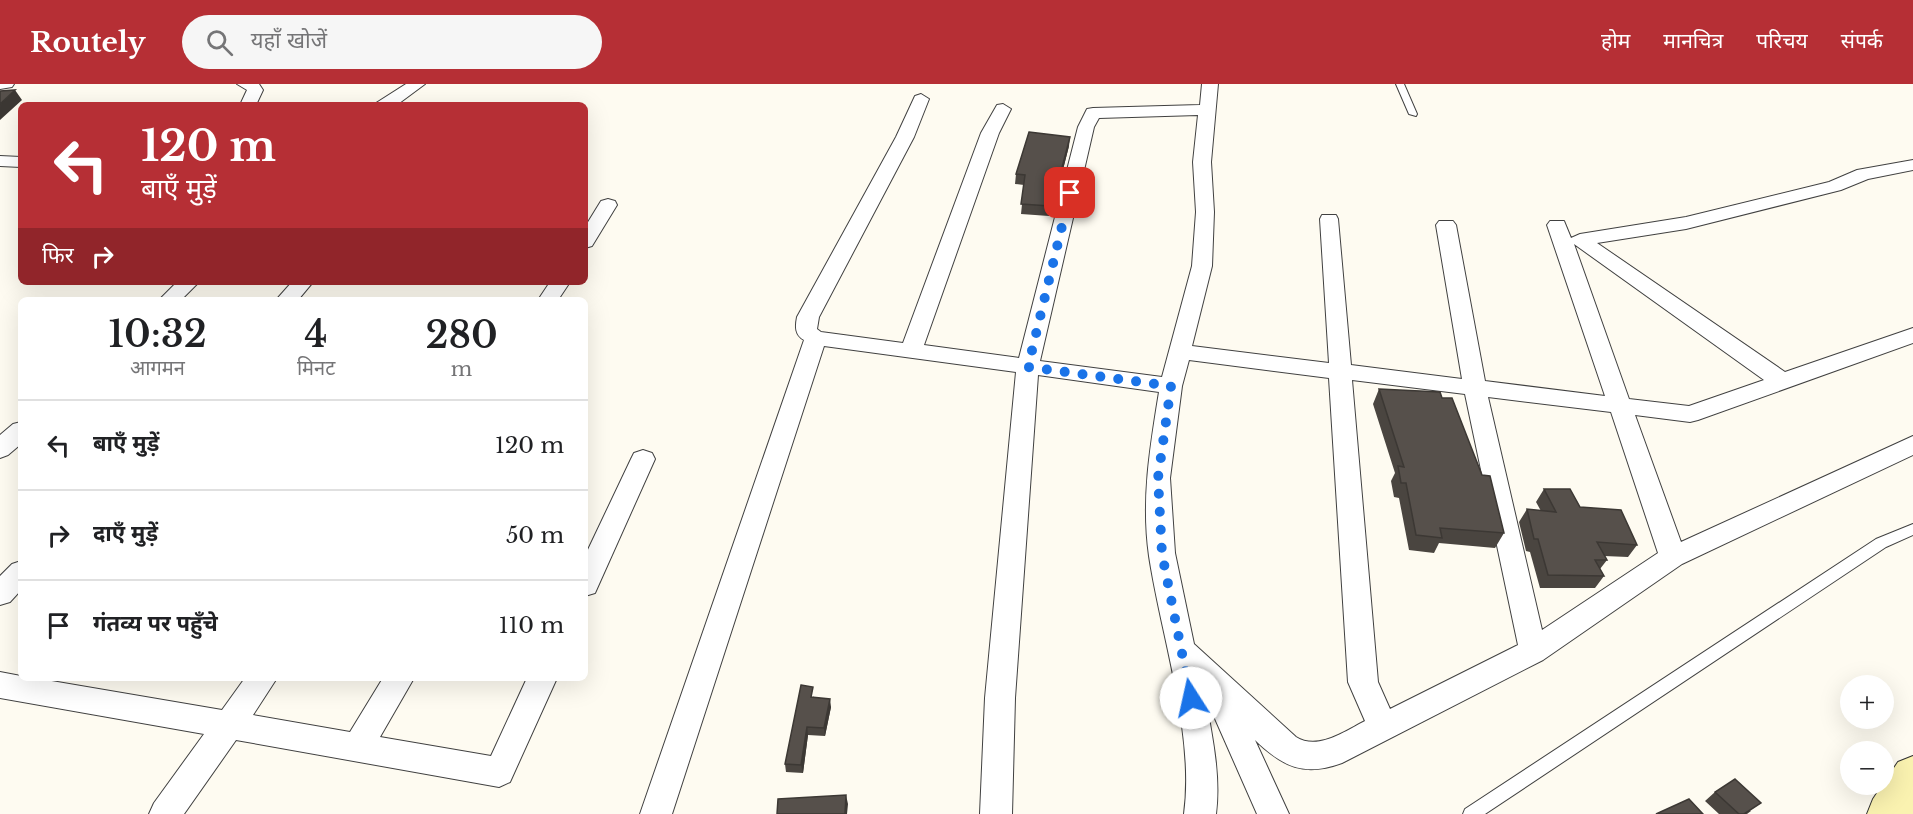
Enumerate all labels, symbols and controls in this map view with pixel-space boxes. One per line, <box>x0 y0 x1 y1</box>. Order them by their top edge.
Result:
search box <box>182 15 602 69</box>
text: Routely <box>30 25 146 60</box>
icon: search <box>203 26 236 59</box>
text: यहाँ खोजें <box>251 27 327 54</box>
text: होम <box>1601 28 1630 54</box>
text: मानचित्र <box>1663 28 1723 54</box>
text: परिचय <box>1756 28 1808 54</box>
text: संपर्क <box>1841 28 1883 54</box>
text: 120 m <box>141 120 276 172</box>
icon: left <box>42 126 120 204</box>
pin <box>1044 167 1095 218</box>
text: बाएँ मुड़ें <box>141 172 217 205</box>
icon: arrive <box>1053 176 1086 209</box>
icon: right <box>86 240 119 273</box>
text: फिर <box>42 242 74 269</box>
text: 10:32 <box>108 312 207 357</box>
text: 4 <box>305 312 328 357</box>
text: 280 <box>425 313 498 358</box>
text: आगमन <box>130 356 185 380</box>
text: मिनट <box>297 356 335 380</box>
text: m <box>451 357 472 381</box>
icon: left <box>42 429 75 462</box>
text: बाएँ मुड़ें <box>93 430 159 457</box>
text: 120 m <box>495 432 564 459</box>
icon: right <box>42 519 75 552</box>
text: दाएँ मुड़ें <box>93 520 158 547</box>
text: 50 m <box>506 522 564 549</box>
icon: arrive <box>42 609 75 642</box>
text: गंतव्य पर पहुँचे <box>93 610 218 637</box>
text: 110 m <box>499 612 564 639</box>
position arrow <box>1159 666 1223 730</box>
map controls <box>1840 675 1894 795</box>
button: + <box>1840 675 1894 729</box>
button: − <box>1840 741 1894 795</box>

